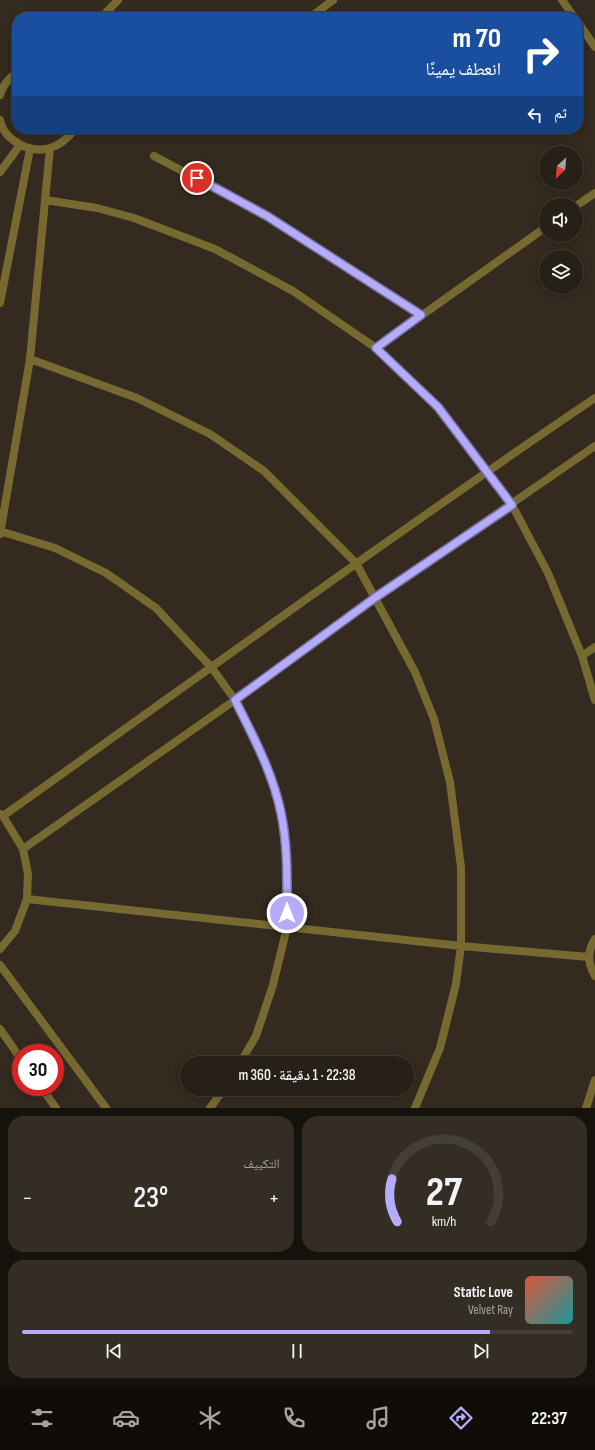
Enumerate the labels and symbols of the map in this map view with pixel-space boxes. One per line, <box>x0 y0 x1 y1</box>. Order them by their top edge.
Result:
north arrow <box>539 146 583 190</box>
pin <box>180 161 214 195</box>
position arrow <box>266 892 308 934</box>
speed limit sign: 30 <box>12 1044 64 1096</box>

